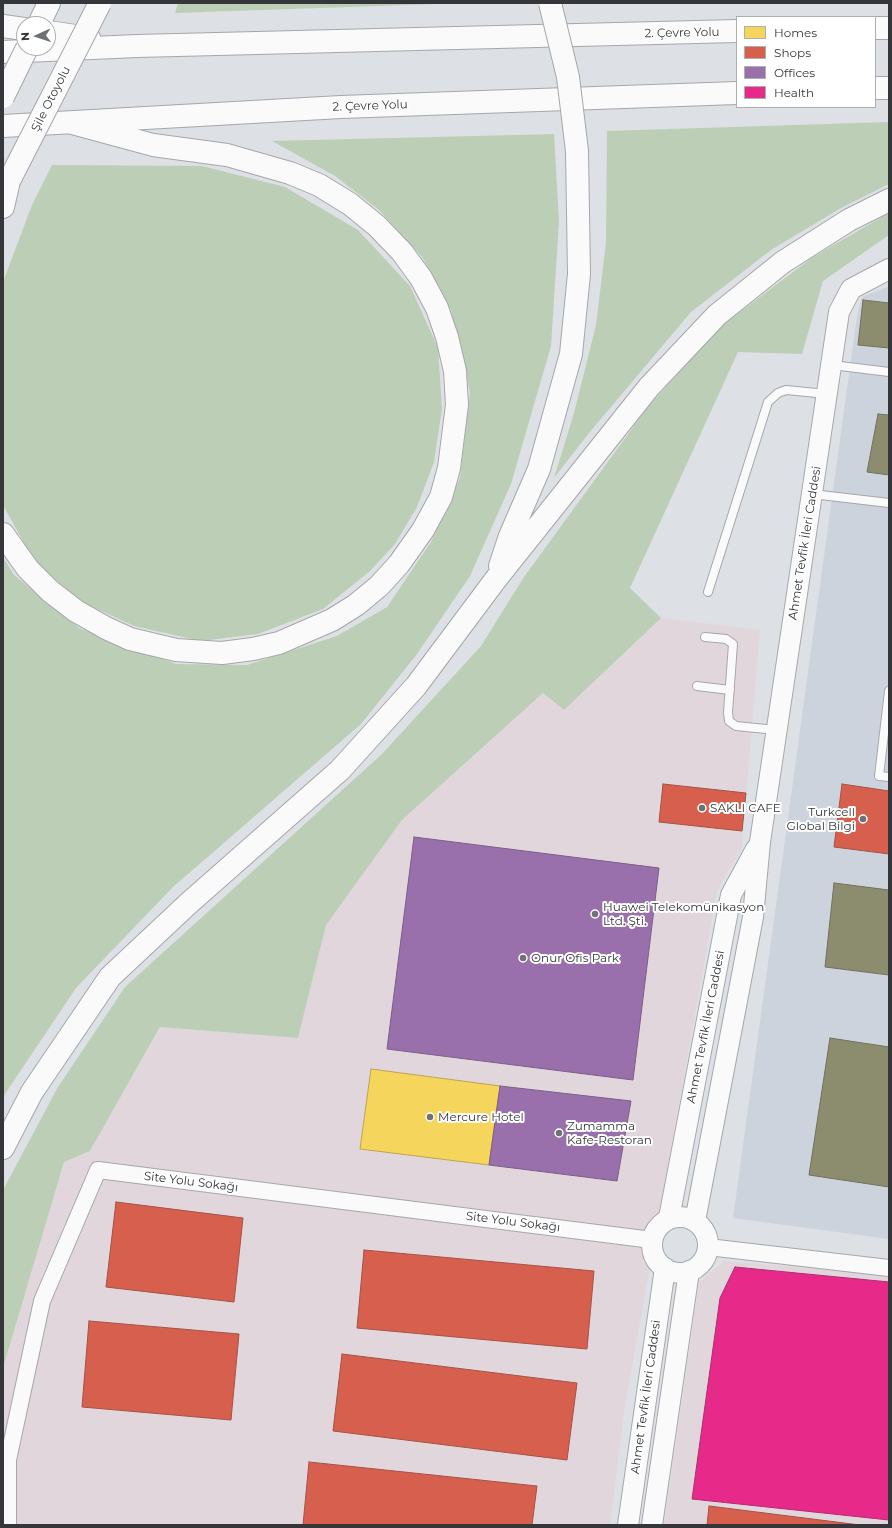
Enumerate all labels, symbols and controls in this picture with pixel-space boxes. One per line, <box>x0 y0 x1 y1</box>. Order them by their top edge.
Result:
north arrow <box>16 16 56 56</box>
legend <box>736 16 876 108</box>
street label: 2. Çevre Yolu <box>644 25 720 41</box>
text: Homes <box>774 25 817 40</box>
text: N <box>18 32 32 41</box>
text: Shops <box>774 45 811 60</box>
street label: Şile Otoyolu <box>28 64 74 134</box>
text: Offices <box>774 65 815 80</box>
text: Health <box>774 85 814 100</box>
street label: 2. Çevre Yolu <box>332 97 408 115</box>
street label: Ahmet Tevfik İleri Caddesi <box>786 465 824 621</box>
place label: SAKLI CAFE <box>710 801 781 815</box>
marker: SAKLI CAFE <box>697 803 707 813</box>
place label: Turkcell Global Bilgi <box>786 805 855 833</box>
marker: Turkcell Global Bilgi <box>858 814 868 824</box>
place label: Huawei Telekomünikasyon Ltd. Şti. <box>603 900 764 928</box>
marker: Huawei Telekomünikasyon Ltd. Şti. <box>590 909 600 919</box>
street label: Ahmet Tevfik İleri Caddesi <box>684 949 728 1105</box>
place label: Onur Ofis Park <box>531 951 619 965</box>
marker: Onur Ofis Park <box>518 953 528 963</box>
place label: Mercure Hotel <box>438 1110 524 1124</box>
marker: Mercure Hotel <box>425 1112 435 1122</box>
place label: Zumamma Kafe-Restoran <box>567 1119 652 1147</box>
marker: Zumamma Kafe-Restoran <box>554 1128 564 1138</box>
street label: Site Yolu Sokağı <box>143 1169 239 1195</box>
street label: Site Yolu Sokağı <box>465 1209 561 1235</box>
street label: Ahmet Tevfik İleri Caddesi <box>628 1319 664 1475</box>

